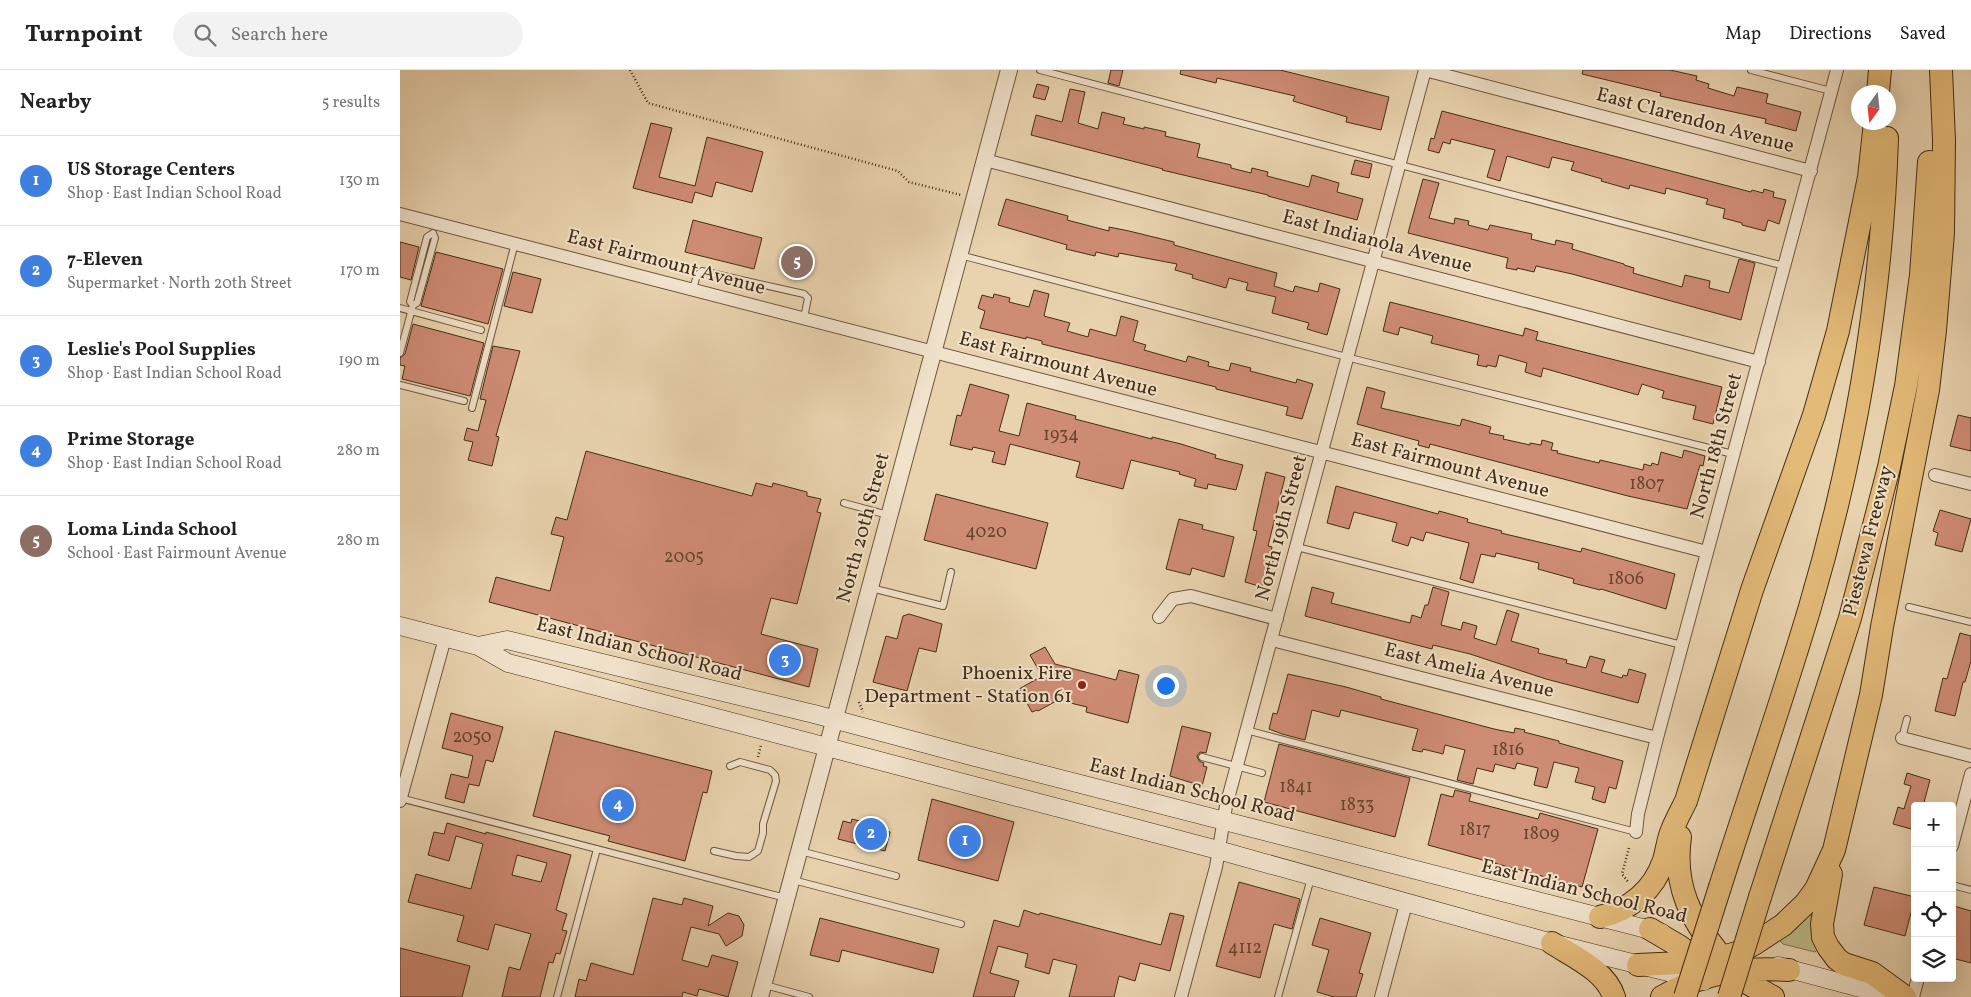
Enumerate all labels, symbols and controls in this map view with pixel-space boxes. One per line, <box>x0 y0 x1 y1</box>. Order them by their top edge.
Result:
search box <box>173 12 523 57</box>
text: Turnpoint <box>25 18 143 52</box>
icon: search <box>191 21 219 49</box>
text: Search here <box>231 22 328 48</box>
text: Map <box>1725 22 1761 47</box>
text: Directions <box>1789 22 1872 47</box>
text: Saved <box>1900 22 1946 47</box>
street label: East Clarendon Avenue <box>1593 81 1797 161</box>
north arrow <box>1851 85 1896 130</box>
text: Nearby <box>20 88 91 117</box>
text: 5 results <box>322 92 380 114</box>
text: US Storage Centers <box>67 157 235 183</box>
text: 1 <box>33 170 39 192</box>
text: 130 m <box>339 170 380 192</box>
text: Shop · East Indian School Road <box>67 183 282 205</box>
street label: East Indianola Avenue <box>1279 203 1475 281</box>
street label: East Fairmount Avenue <box>564 223 768 303</box>
pin: 5 <box>781 243 813 281</box>
text: 7-Eleven <box>67 247 143 273</box>
text: 2 <box>32 260 40 282</box>
text: 170 m <box>340 260 380 282</box>
text: Supermarket · North 20th Street <box>67 273 292 295</box>
street label: East Fairmount Avenue <box>956 325 1160 405</box>
text: Leslie's Pool Supplies <box>67 337 256 363</box>
text: 3 <box>32 350 40 372</box>
text: 190 m <box>338 350 380 372</box>
text: Shop · East Indian School Road <box>67 363 282 385</box>
street label: North 18th Street <box>1684 370 1750 522</box>
house number: 1934 <box>1043 423 1079 448</box>
street label: East Fairmount Avenue <box>1348 426 1552 506</box>
text: Prime Storage <box>67 427 194 453</box>
text: 4 <box>31 440 41 462</box>
text: 280 m <box>336 440 380 462</box>
street label: North 20th Street <box>830 450 898 606</box>
street label: North 19th Street <box>1249 452 1315 604</box>
text: Shop · East Indian School Road <box>67 453 282 475</box>
street label: Piestewa Freeway <box>1837 462 1901 619</box>
house number: 1807 <box>1629 472 1665 497</box>
text: Loma Linda School <box>67 517 237 543</box>
house number: 4020 <box>965 520 1007 545</box>
text: 5 <box>32 530 40 552</box>
text: 280 m <box>336 530 380 552</box>
text: School · East Fairmount Avenue <box>67 543 287 565</box>
house number: 2005 <box>664 545 704 570</box>
house number: 1806 <box>1608 567 1644 592</box>
street label: East Indian School Road <box>533 611 745 689</box>
street label: East Amelia Avenue <box>1381 636 1557 706</box>
pin: 3 <box>769 641 801 679</box>
place label: Phoenix Fire Department - Station 61 <box>864 660 1072 711</box>
your location <box>1153 673 1179 699</box>
marker: Phoenix Fire Department - Station 61 <box>1076 679 1088 691</box>
house number: 2050 <box>452 725 492 750</box>
house number: 1816 <box>1492 738 1524 763</box>
street label: East Indian School Road <box>1086 752 1298 830</box>
house number: 1841 <box>1279 775 1313 800</box>
pin: 4 <box>602 786 634 824</box>
house number: 1833 <box>1340 793 1374 818</box>
map controls <box>1911 802 1956 982</box>
button: + <box>1911 802 1956 847</box>
pin: 2 <box>855 815 887 853</box>
house number: 1817 <box>1459 818 1491 843</box>
pin: 1 <box>949 822 981 860</box>
house number: 1809 <box>1523 822 1559 847</box>
button: − <box>1911 847 1956 892</box>
street label: East Indian School Road <box>1478 853 1690 931</box>
button: locate <box>1911 892 1956 937</box>
house number: 4112 <box>1228 936 1262 961</box>
button: layers <box>1911 937 1956 982</box>

